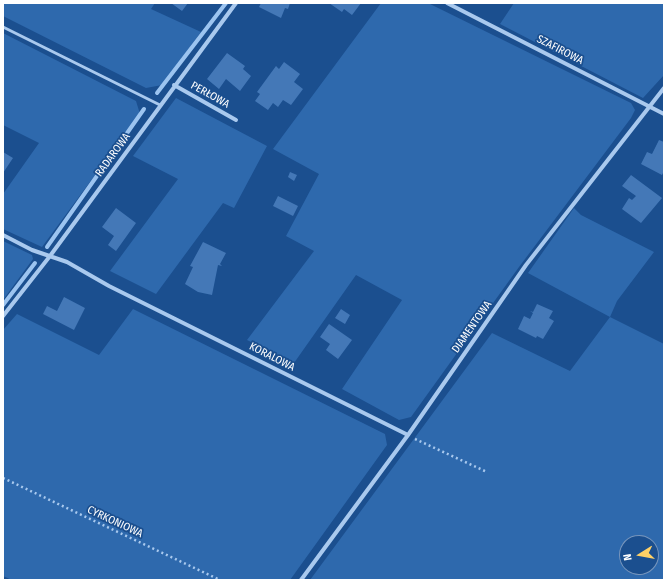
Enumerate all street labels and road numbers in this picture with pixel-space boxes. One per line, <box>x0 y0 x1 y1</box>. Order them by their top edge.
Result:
street label: SZAFIROWA <box>534 33 586 67</box>
street label: PERŁOWA <box>188 79 232 111</box>
street label: RADAROWA <box>93 131 133 179</box>
street label: DIAMENTOWA <box>449 298 495 356</box>
street label: KORALOWA <box>247 340 297 374</box>
street label: CYRKONIOWA <box>85 503 145 541</box>

